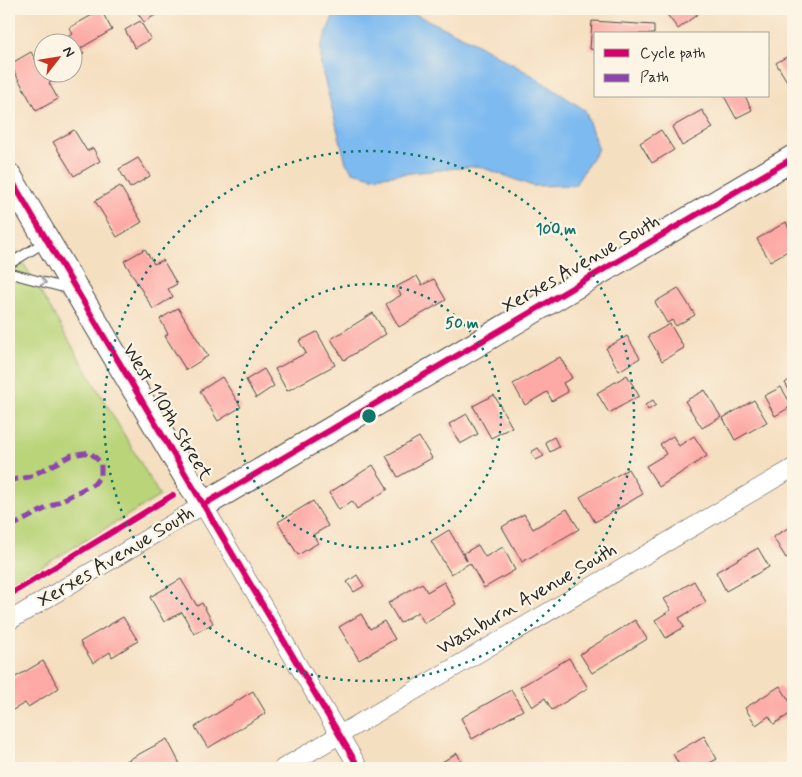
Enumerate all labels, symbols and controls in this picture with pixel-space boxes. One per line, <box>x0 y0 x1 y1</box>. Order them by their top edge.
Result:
north arrow <box>32 32 82 82</box>
legend <box>594 32 770 98</box>
text: N <box>58 43 78 60</box>
text: Cycle path <box>640 44 705 64</box>
text: Path <box>640 68 669 88</box>
street label: Xerxes Avenue South <box>497 208 665 320</box>
text: 100 m <box>536 220 576 240</box>
one-way arrow <box>38 276 47 287</box>
text: 50 m <box>445 314 479 334</box>
street label: West 110th Street <box>115 338 219 486</box>
centre of rings <box>360 407 378 425</box>
street label: Xerxes Avenue South <box>33 500 199 614</box>
street label: Washburn Avenue South <box>432 536 622 662</box>

